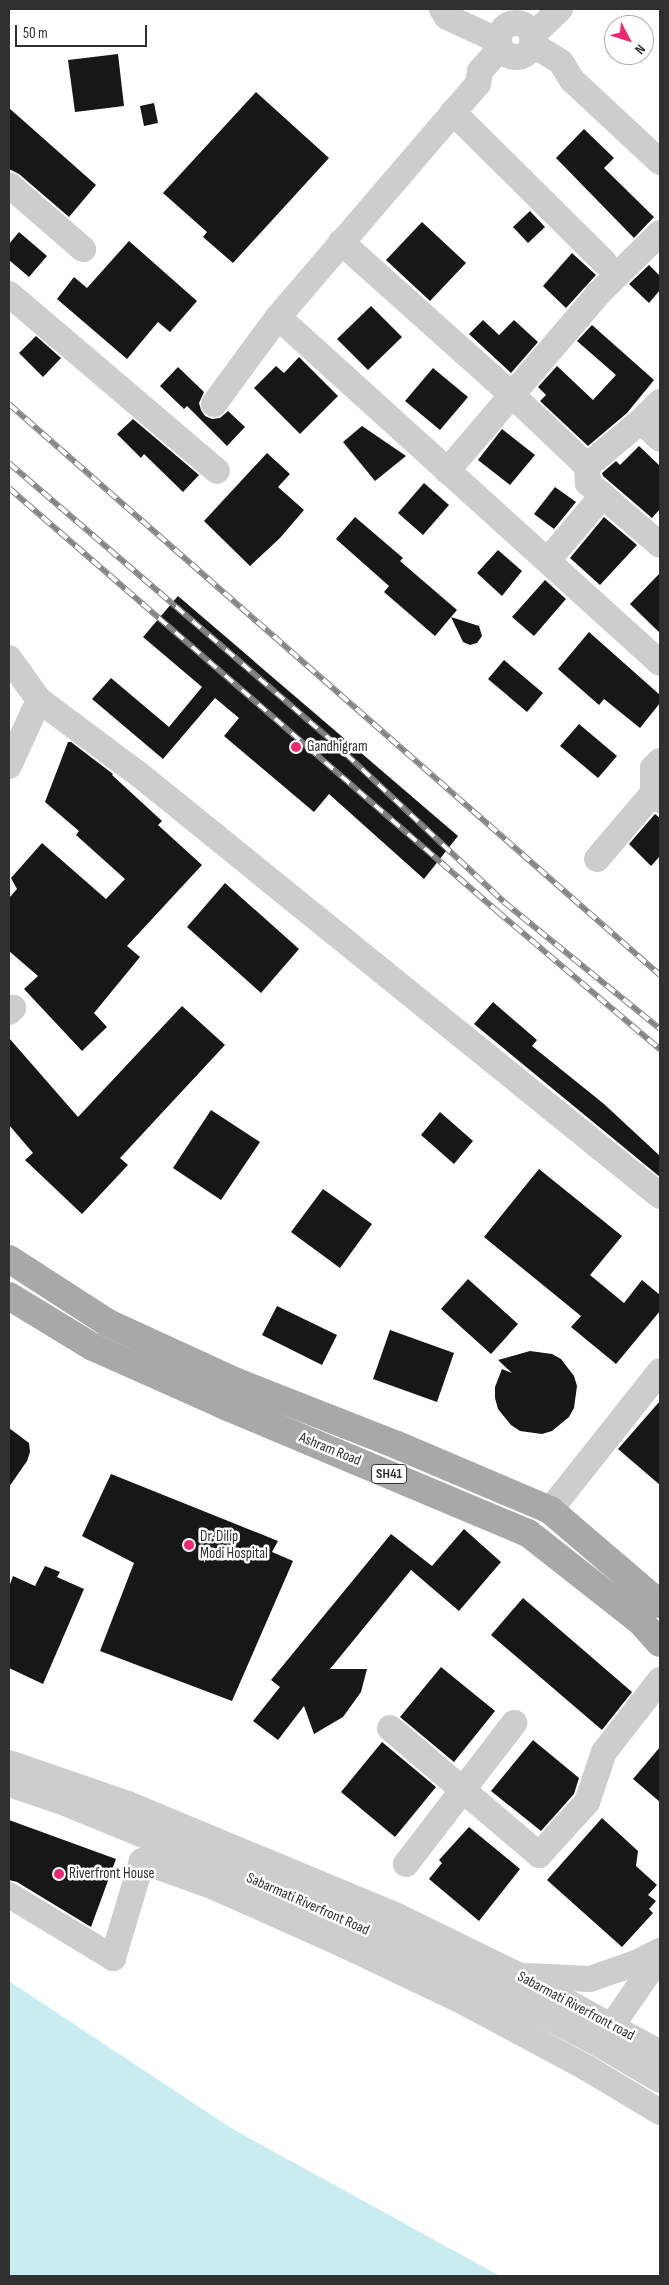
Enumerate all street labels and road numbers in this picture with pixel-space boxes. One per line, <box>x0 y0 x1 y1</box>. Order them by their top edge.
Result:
street label: Ashram Road <box>296 1428 364 1470</box>
road number: SH41 <box>370 1462 408 1486</box>
street label: Sabarmati Riverfront Road <box>244 1869 372 1939</box>
street label: Sabarmati Riverfront road <box>514 1968 638 2044</box>

